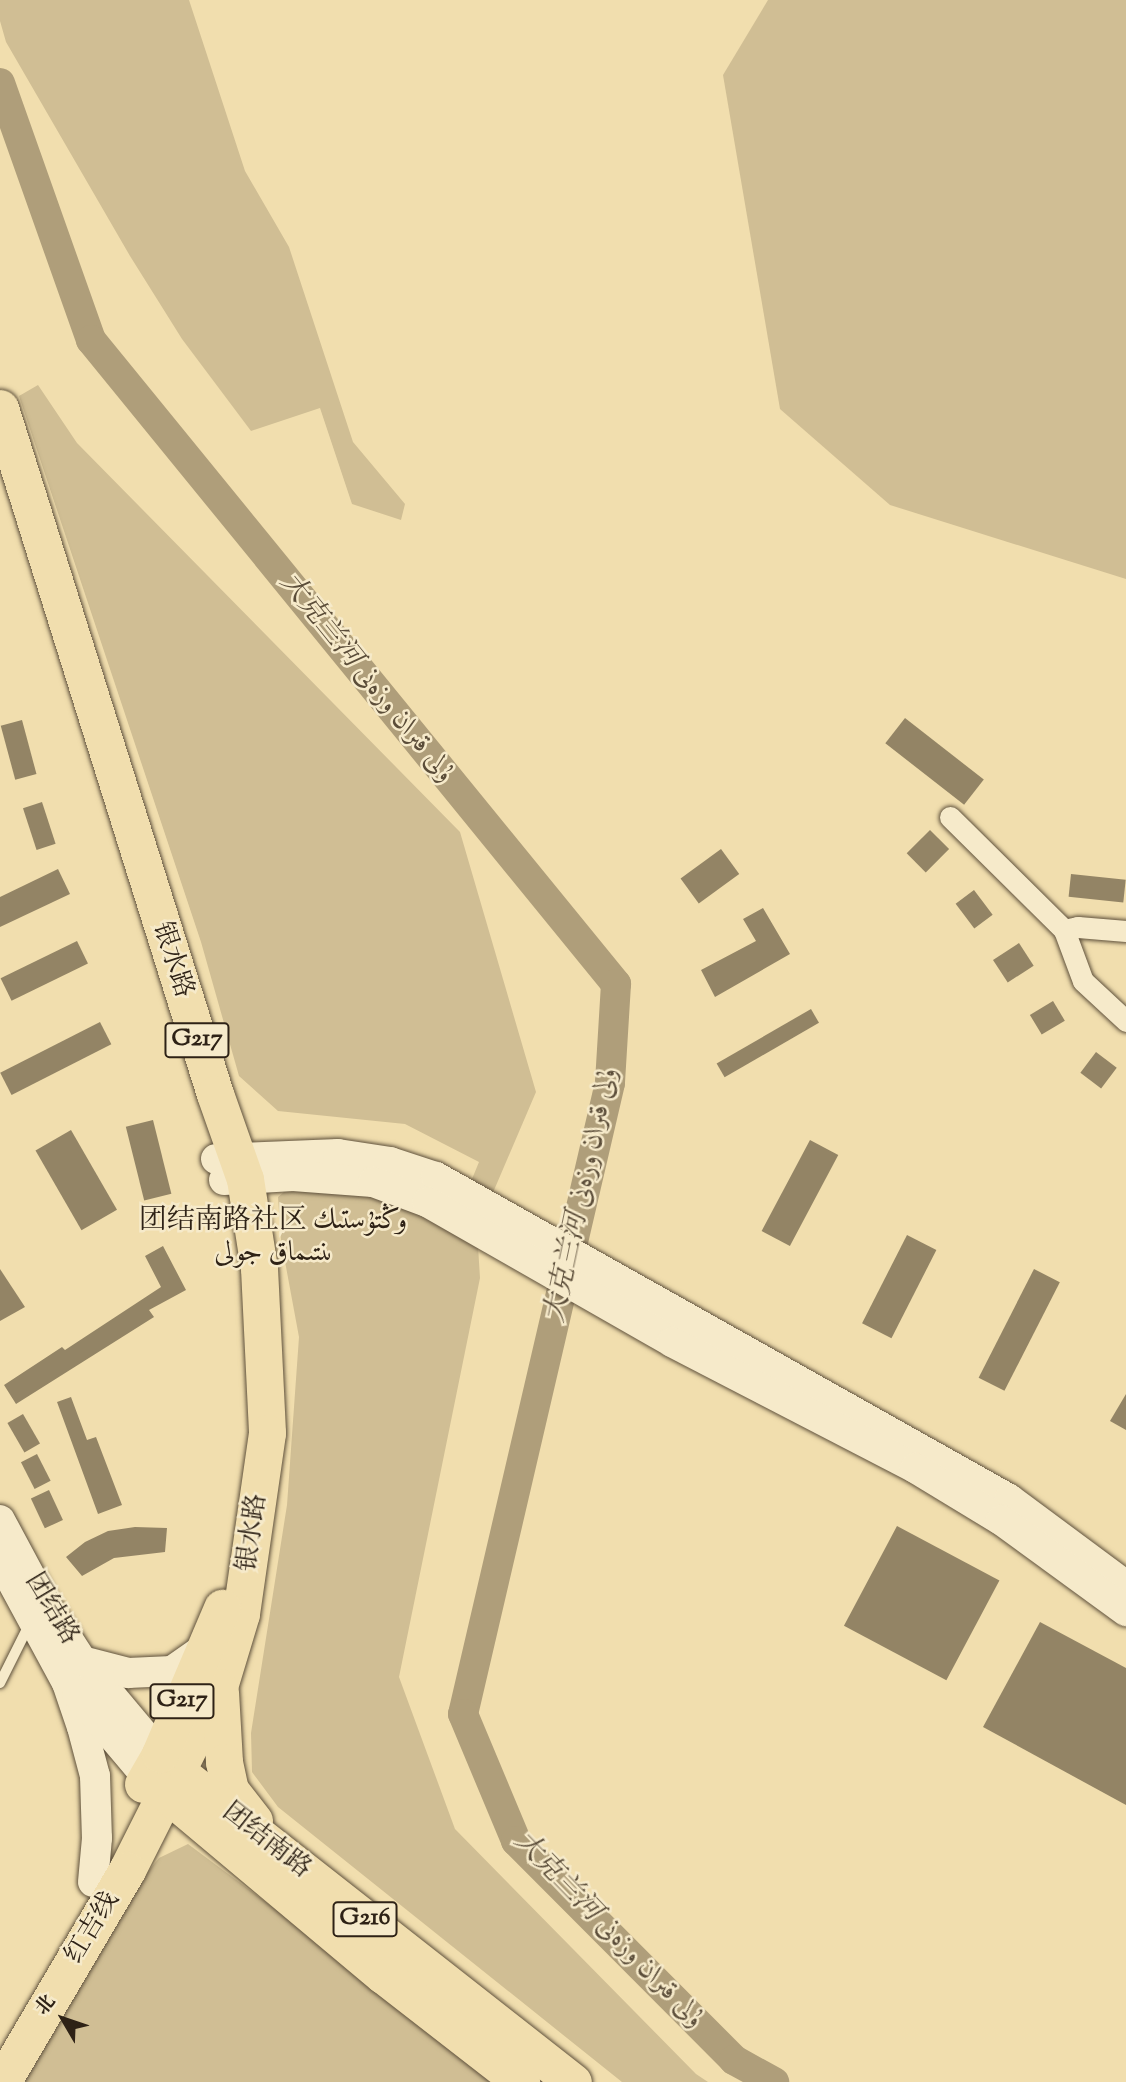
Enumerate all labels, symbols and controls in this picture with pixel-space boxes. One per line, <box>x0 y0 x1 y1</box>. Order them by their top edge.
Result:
water label: 大克兰河 ۇلى قىران وزەنى <box>272 566 462 790</box>
street label: 银水路 <box>145 918 199 1002</box>
road number: G217 <box>164 1020 230 1060</box>
water label: 大克兰河 ۇلى قىران وزەنى <box>539 1064 625 1326</box>
district label: 团结南路社区 وڭتۇستىك ىنتىماق جولى <box>139 1204 407 1270</box>
street label: 银水路 <box>232 1492 274 1574</box>
street label: 团结路 <box>18 1568 84 1650</box>
road number: G217 <box>149 1680 215 1722</box>
street label: 团结南路 <box>215 1797 317 1885</box>
water label: 大克兰河 ۇلى قىران وزەنى <box>507 1825 711 2035</box>
street label: 红吉线 <box>60 1887 126 1969</box>
road number: G216 <box>332 1898 398 1940</box>
north arrow <box>28 1984 98 2054</box>
text: 北 <box>30 1990 63 2021</box>

